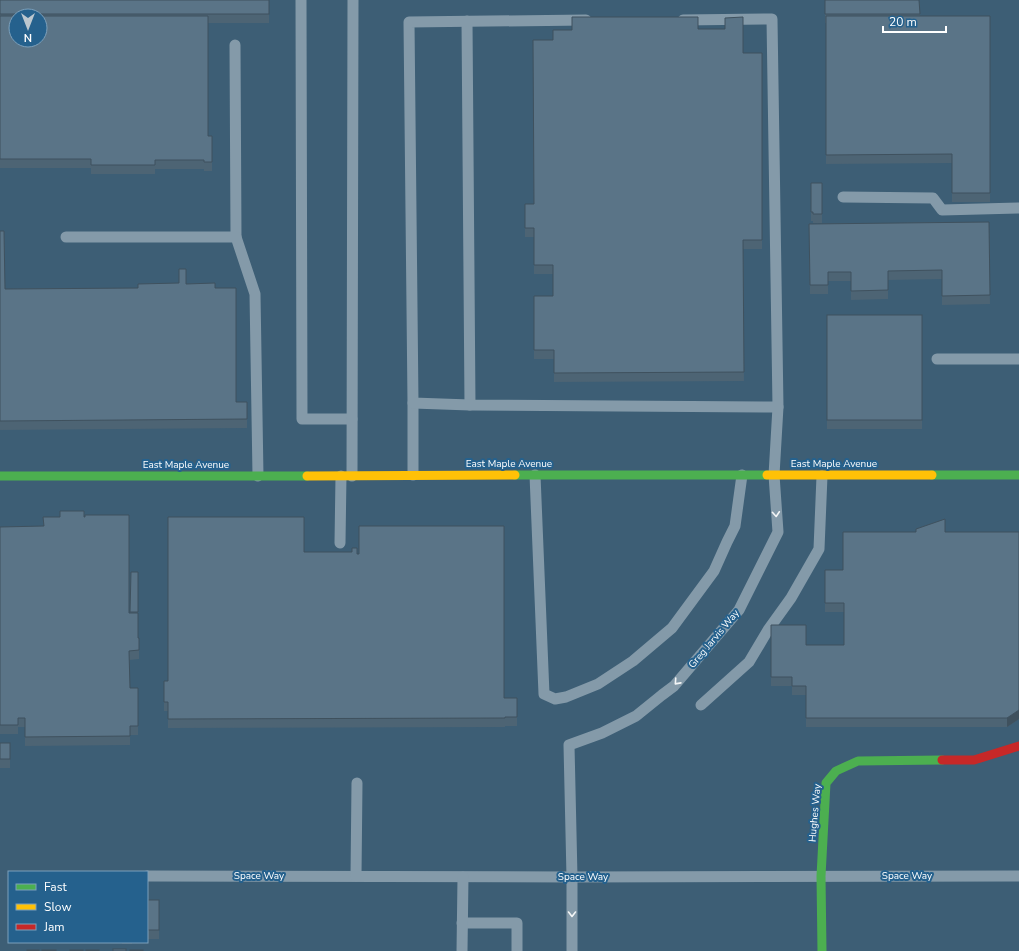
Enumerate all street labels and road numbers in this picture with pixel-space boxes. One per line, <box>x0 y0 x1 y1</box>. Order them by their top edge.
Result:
street label: East Maple Avenue <box>466 457 552 471</box>
street label: East Maple Avenue <box>791 457 877 471</box>
street label: East Maple Avenue <box>143 458 229 472</box>
street label: Greg Jarvis Way <box>685 606 743 671</box>
street label: Hughes Way <box>805 783 825 843</box>
street label: Space Way <box>234 869 285 883</box>
street label: Space Way <box>882 869 933 883</box>
street label: Space Way <box>558 870 609 884</box>

